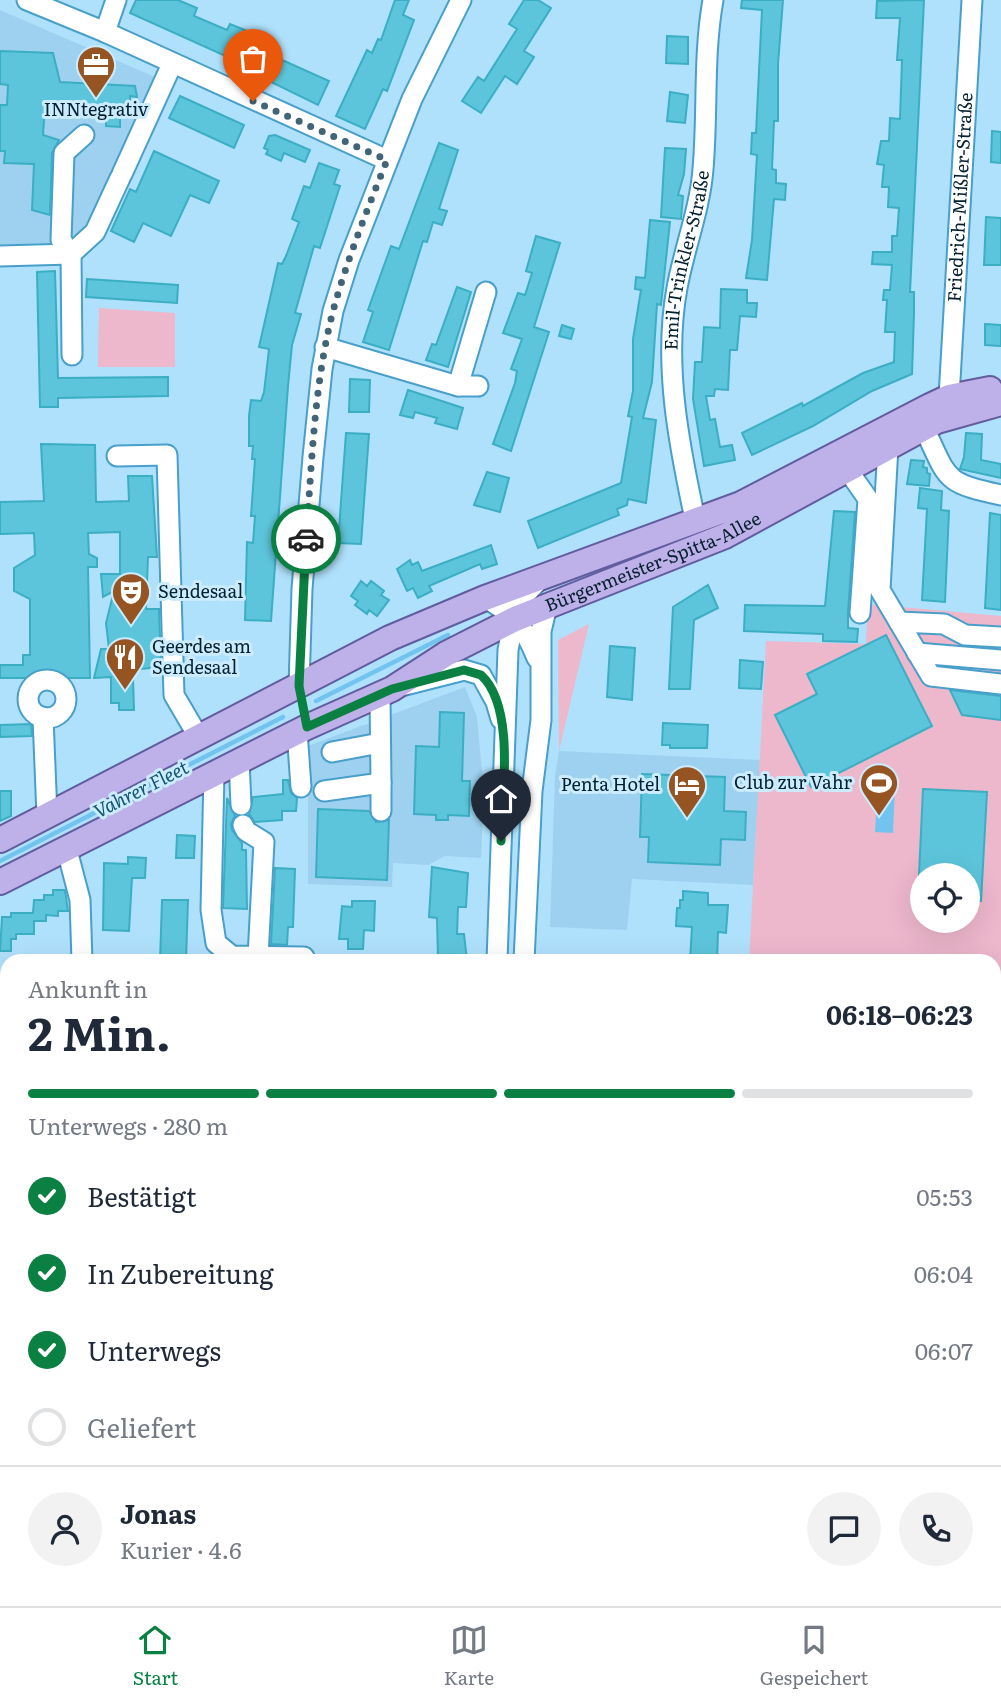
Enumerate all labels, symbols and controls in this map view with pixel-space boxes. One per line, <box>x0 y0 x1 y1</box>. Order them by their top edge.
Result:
pin <box>223 29 283 101</box>
icon: bag <box>234 40 272 78</box>
office icon: INNtegrativ <box>75 44 117 99</box>
street label: Friedrich-Mißler-Straße <box>940 92 979 303</box>
place label: INNtegrativ <box>44 95 149 122</box>
street label: Emil-Trinkler-Straße <box>657 169 715 351</box>
courier <box>271 504 341 574</box>
street label: Bürgermeister-Spitta-Allee <box>541 504 765 618</box>
icon: car <box>287 520 325 558</box>
theatre icon: Sendesaal <box>110 571 152 626</box>
place label: Sendesaal <box>158 577 243 604</box>
place label: Geerdes am Sendesaal <box>152 632 251 680</box>
restaurant icon: Geerdes am Sendesaal <box>104 636 146 691</box>
water label: Vahrer Fleet <box>88 752 193 824</box>
sports icon: Club zur Vahr <box>858 762 900 817</box>
hotel icon: Penta Hotel <box>666 764 708 819</box>
place label: Club zur Vahr <box>734 768 852 795</box>
pin <box>471 769 531 841</box>
place label: Penta Hotel <box>561 770 660 797</box>
icon: home <box>482 780 520 818</box>
map controls <box>910 863 980 933</box>
button: locate <box>910 863 980 933</box>
text: Ankunft in <box>28 971 148 1005</box>
text: 06:18–06:23 <box>826 994 973 1033</box>
text: 2 Min. <box>28 997 171 1065</box>
text: Unterwegs · 280 m <box>28 1108 228 1142</box>
text: Bestätigt <box>87 1176 196 1215</box>
icon: check <box>28 1177 66 1215</box>
text: 05:53 <box>916 1179 973 1213</box>
text: In Zubereitung <box>87 1253 274 1292</box>
icon: check <box>28 1254 66 1292</box>
text: 06:04 <box>914 1256 973 1290</box>
text: Unterwegs <box>87 1330 221 1369</box>
icon: check <box>28 1331 66 1369</box>
text: 06:07 <box>915 1333 973 1367</box>
text: Geliefert <box>87 1407 196 1446</box>
button: person <box>28 1492 102 1566</box>
button: chat <box>807 1492 881 1566</box>
button: phone <box>899 1492 973 1566</box>
text: Jonas <box>120 1493 196 1532</box>
text: Kurier · 4.6 <box>120 1532 242 1566</box>
tab: Start <box>133 1621 178 1691</box>
tab: Karte <box>444 1621 494 1691</box>
tab: Gespeichert <box>760 1621 868 1691</box>

